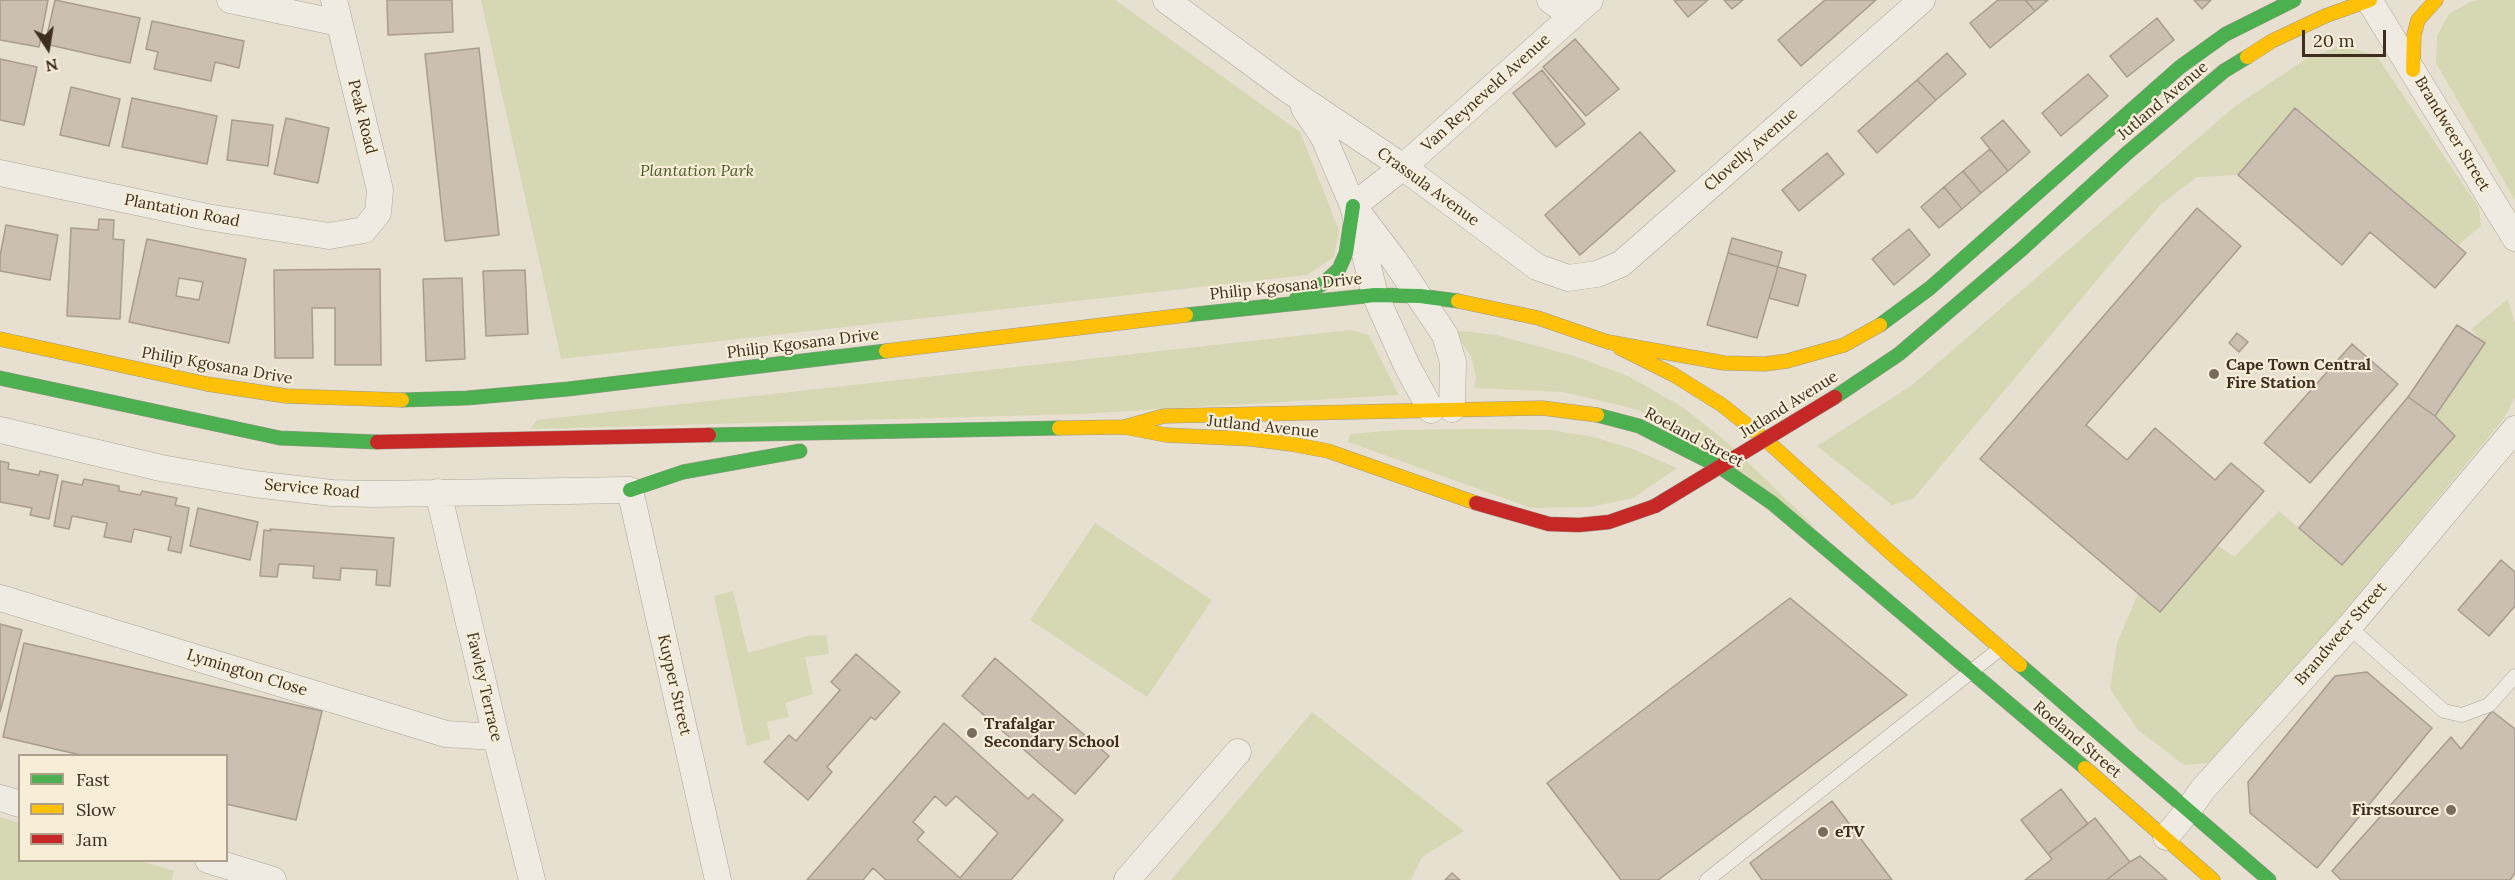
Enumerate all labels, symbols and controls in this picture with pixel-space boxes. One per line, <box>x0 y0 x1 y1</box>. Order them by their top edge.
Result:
north arrow <box>18 18 78 78</box>
scale bar <box>2305 18 2389 56</box>
text: 20 m <box>2313 29 2355 52</box>
street label: Van Reyneveld Avenue <box>1418 30 1554 156</box>
text: N <box>44 55 60 77</box>
street label: Jutland Avenue <box>2114 58 2212 144</box>
street label: Brandweer Street <box>2410 73 2494 195</box>
street label: Peak Road <box>343 78 381 156</box>
street label: Clovelly Avenue <box>1701 104 1801 196</box>
street label: Crassula Avenue <box>1373 143 1483 231</box>
park label: Plantation Park <box>640 161 754 181</box>
street label: Plantation Road <box>123 190 241 232</box>
street label: Philip Kgosana Drive <box>1209 269 1363 305</box>
street label: Philip Kgosana Drive <box>726 325 880 363</box>
street label: Philip Kgosana Drive <box>140 343 294 389</box>
place label: Cape Town Central Fire Station <box>2226 355 2371 393</box>
street label: Jutland Avenue <box>1736 367 1842 443</box>
marker: Cape Town Central Fire Station <box>2207 367 2221 381</box>
street label: Roeland Street <box>1641 404 1747 472</box>
street label: Jutland Avenue <box>1206 412 1320 442</box>
street label: Service Road <box>263 475 361 503</box>
street label: Brandweer Street <box>2291 578 2391 690</box>
street label: Fawley Terrace <box>462 630 506 744</box>
street label: Kuyper Street <box>653 632 695 738</box>
street label: Lymington Close <box>184 646 310 700</box>
street label: Roeland Street <box>2029 697 2125 783</box>
place label: Trafalgar Secondary School <box>984 714 1119 752</box>
marker: Trafalgar Secondary School <box>965 726 979 740</box>
legend <box>18 754 228 862</box>
text: Fast <box>76 768 110 791</box>
text: Slow <box>76 798 116 821</box>
place label: Firstsource <box>2352 800 2439 820</box>
marker: Firstsource <box>2444 803 2458 817</box>
place label: eTV <box>1835 822 1865 842</box>
marker: eTV <box>1816 825 1830 839</box>
text: Jam <box>76 828 108 851</box>

